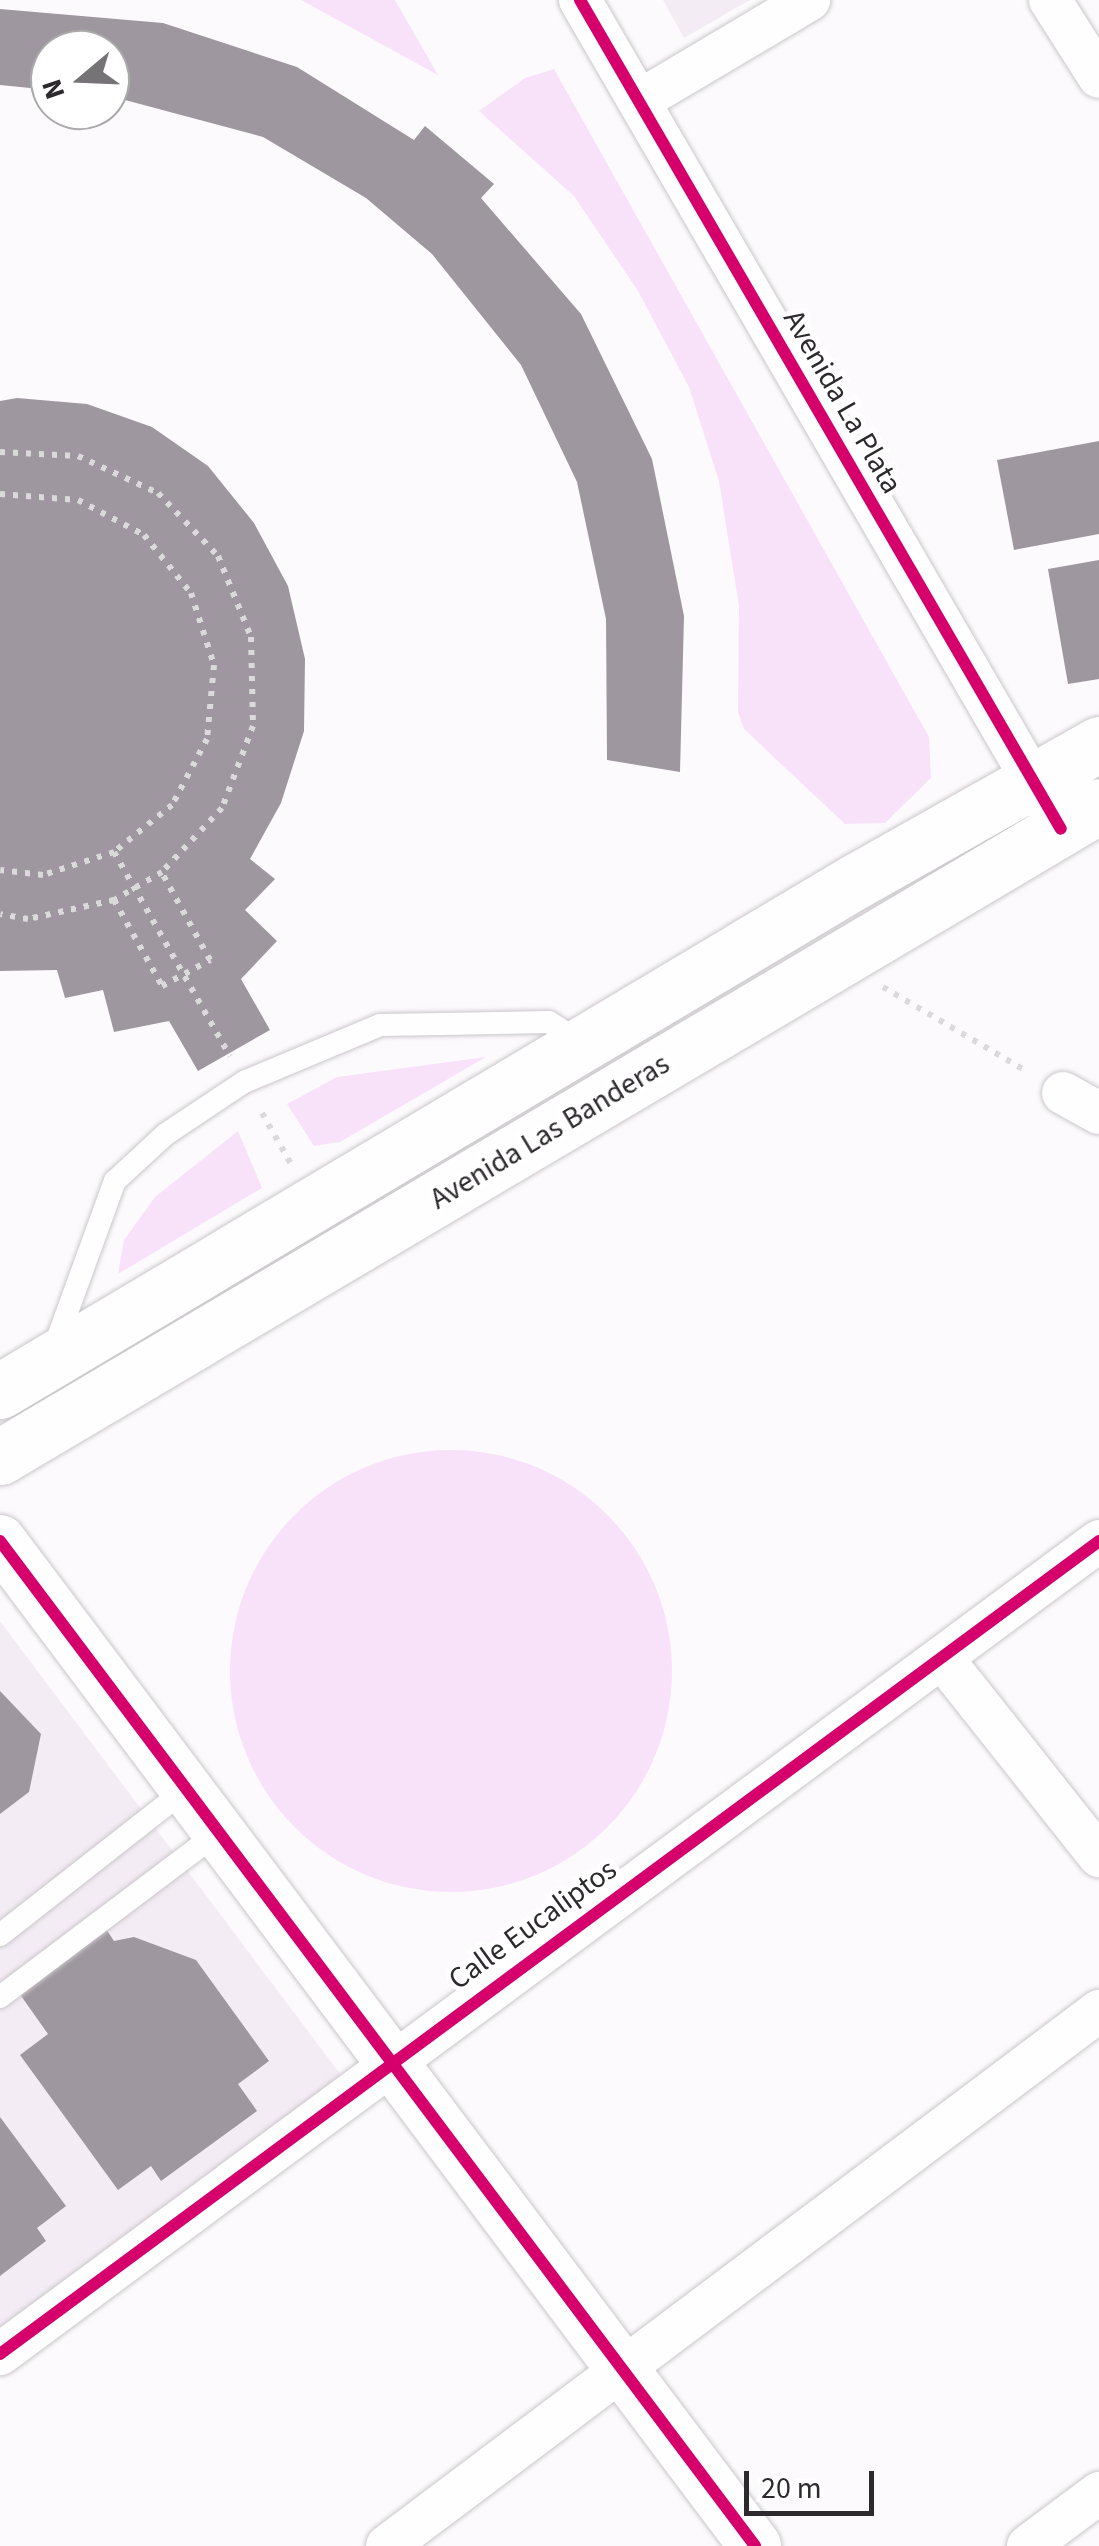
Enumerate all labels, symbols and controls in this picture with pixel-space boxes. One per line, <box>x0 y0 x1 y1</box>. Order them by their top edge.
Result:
north arrow <box>30 30 130 130</box>
text: N <box>32 74 75 104</box>
street label: Avenida La Plata <box>775 304 909 500</box>
street label: Avenida Las Banderas <box>424 1046 676 1218</box>
street label: Calle Eucaliptos <box>442 1852 624 1998</box>
scale bar <box>749 2451 879 2513</box>
text: 20 m <box>761 2467 822 2510</box>

